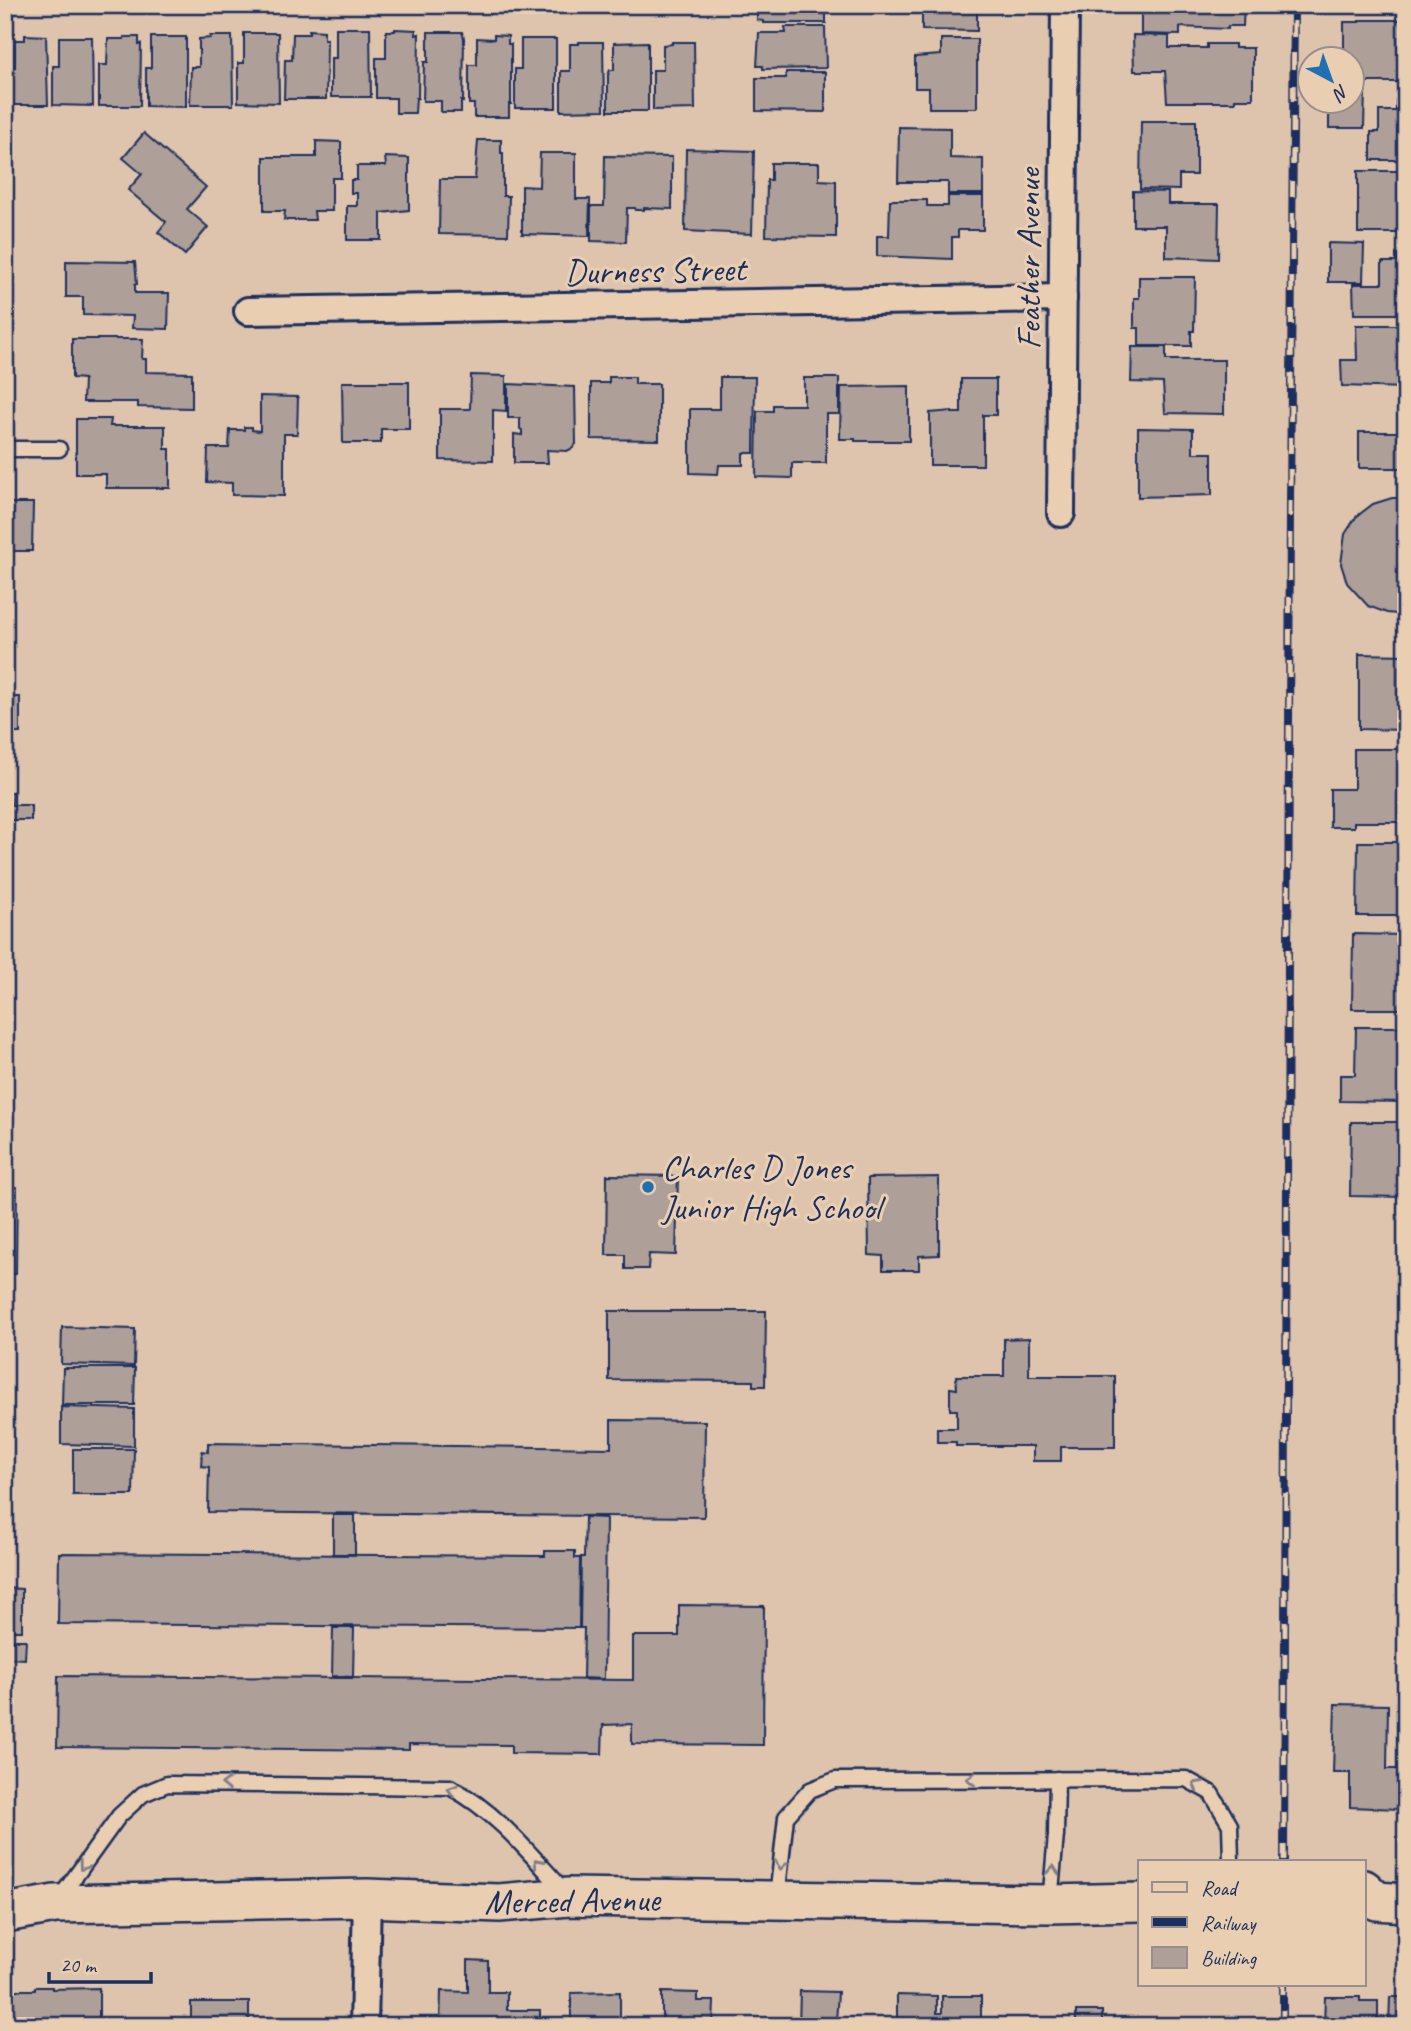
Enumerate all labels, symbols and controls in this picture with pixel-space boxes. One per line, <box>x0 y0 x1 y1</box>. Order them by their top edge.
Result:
north arrow <box>1296 46 1366 116</box>
text: N <box>1327 79 1354 107</box>
street label: Feather Avenue <box>1006 166 1051 350</box>
street label: Durness Street <box>564 246 749 295</box>
place label: Charles D Jones Junior High School <box>660 1145 886 1230</box>
marker: Charles D Jones Junior High School <box>640 1179 656 1195</box>
one-way arrow <box>965 1771 976 1787</box>
one-way arrow <box>220 1776 230 1792</box>
one-way arrow <box>1191 1780 1204 1793</box>
one-way arrow <box>447 1784 459 1798</box>
one-way arrow <box>79 1858 91 1871</box>
one-way arrow <box>534 1858 546 1871</box>
one-way arrow <box>774 1860 789 1871</box>
legend <box>1138 1860 1366 1986</box>
one-way arrow <box>1045 1864 1060 1875</box>
text: Road <box>1201 1875 1240 1901</box>
street label: Merced Avenue <box>484 1876 663 1925</box>
text: Railway <box>1201 1910 1257 1936</box>
scale bar <box>49 1940 150 1984</box>
text: Building <box>1201 1945 1258 1971</box>
text: 20 m <box>60 1952 98 1978</box>

